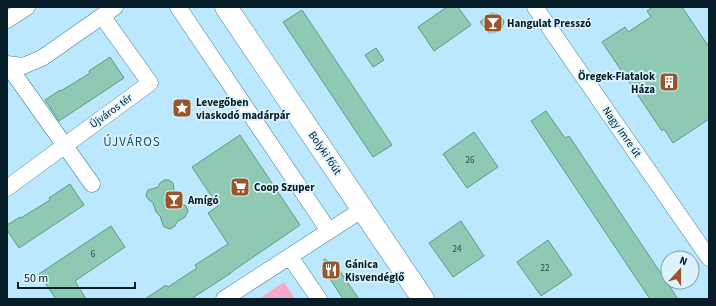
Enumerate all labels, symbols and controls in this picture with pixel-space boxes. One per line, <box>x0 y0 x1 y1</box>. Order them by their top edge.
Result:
bar icon: Hangulat Presszó <box>482 12 504 34</box>
place label: Hangulat Presszó <box>507 16 591 31</box>
place label: Öregek-Fiatalok Háza <box>578 69 655 97</box>
building icon: Öregek-Fiatalok Háza <box>658 71 680 93</box>
street label: Újváros tér <box>87 90 136 132</box>
place label: Levegőben viaskodó madárpár <box>196 95 291 123</box>
place icon: Levegőben viaskodó madárpár <box>171 97 193 119</box>
street label: Nagy Imre út <box>599 104 645 161</box>
street label: Bolyki főút <box>305 128 345 178</box>
district label: ÚJVÁROS <box>103 133 161 151</box>
house number: 26 <box>466 154 475 167</box>
supermarket icon: Coop Szuper <box>229 176 251 198</box>
place label: Coop Szuper <box>254 180 315 195</box>
bar icon: Amígó <box>163 189 185 211</box>
place label: Amígó <box>187 193 219 208</box>
house number: 24 <box>453 243 462 256</box>
house number: 6 <box>91 248 96 261</box>
north arrow <box>660 250 700 290</box>
text: N <box>677 253 690 269</box>
place label: Gánica Kisvendéglő <box>345 257 404 285</box>
restaurant icon: Gánica Kisvendéglő <box>320 259 342 281</box>
house number: 22 <box>541 262 550 275</box>
scale bar <box>18 264 135 290</box>
text: 50 m <box>24 270 48 287</box>

